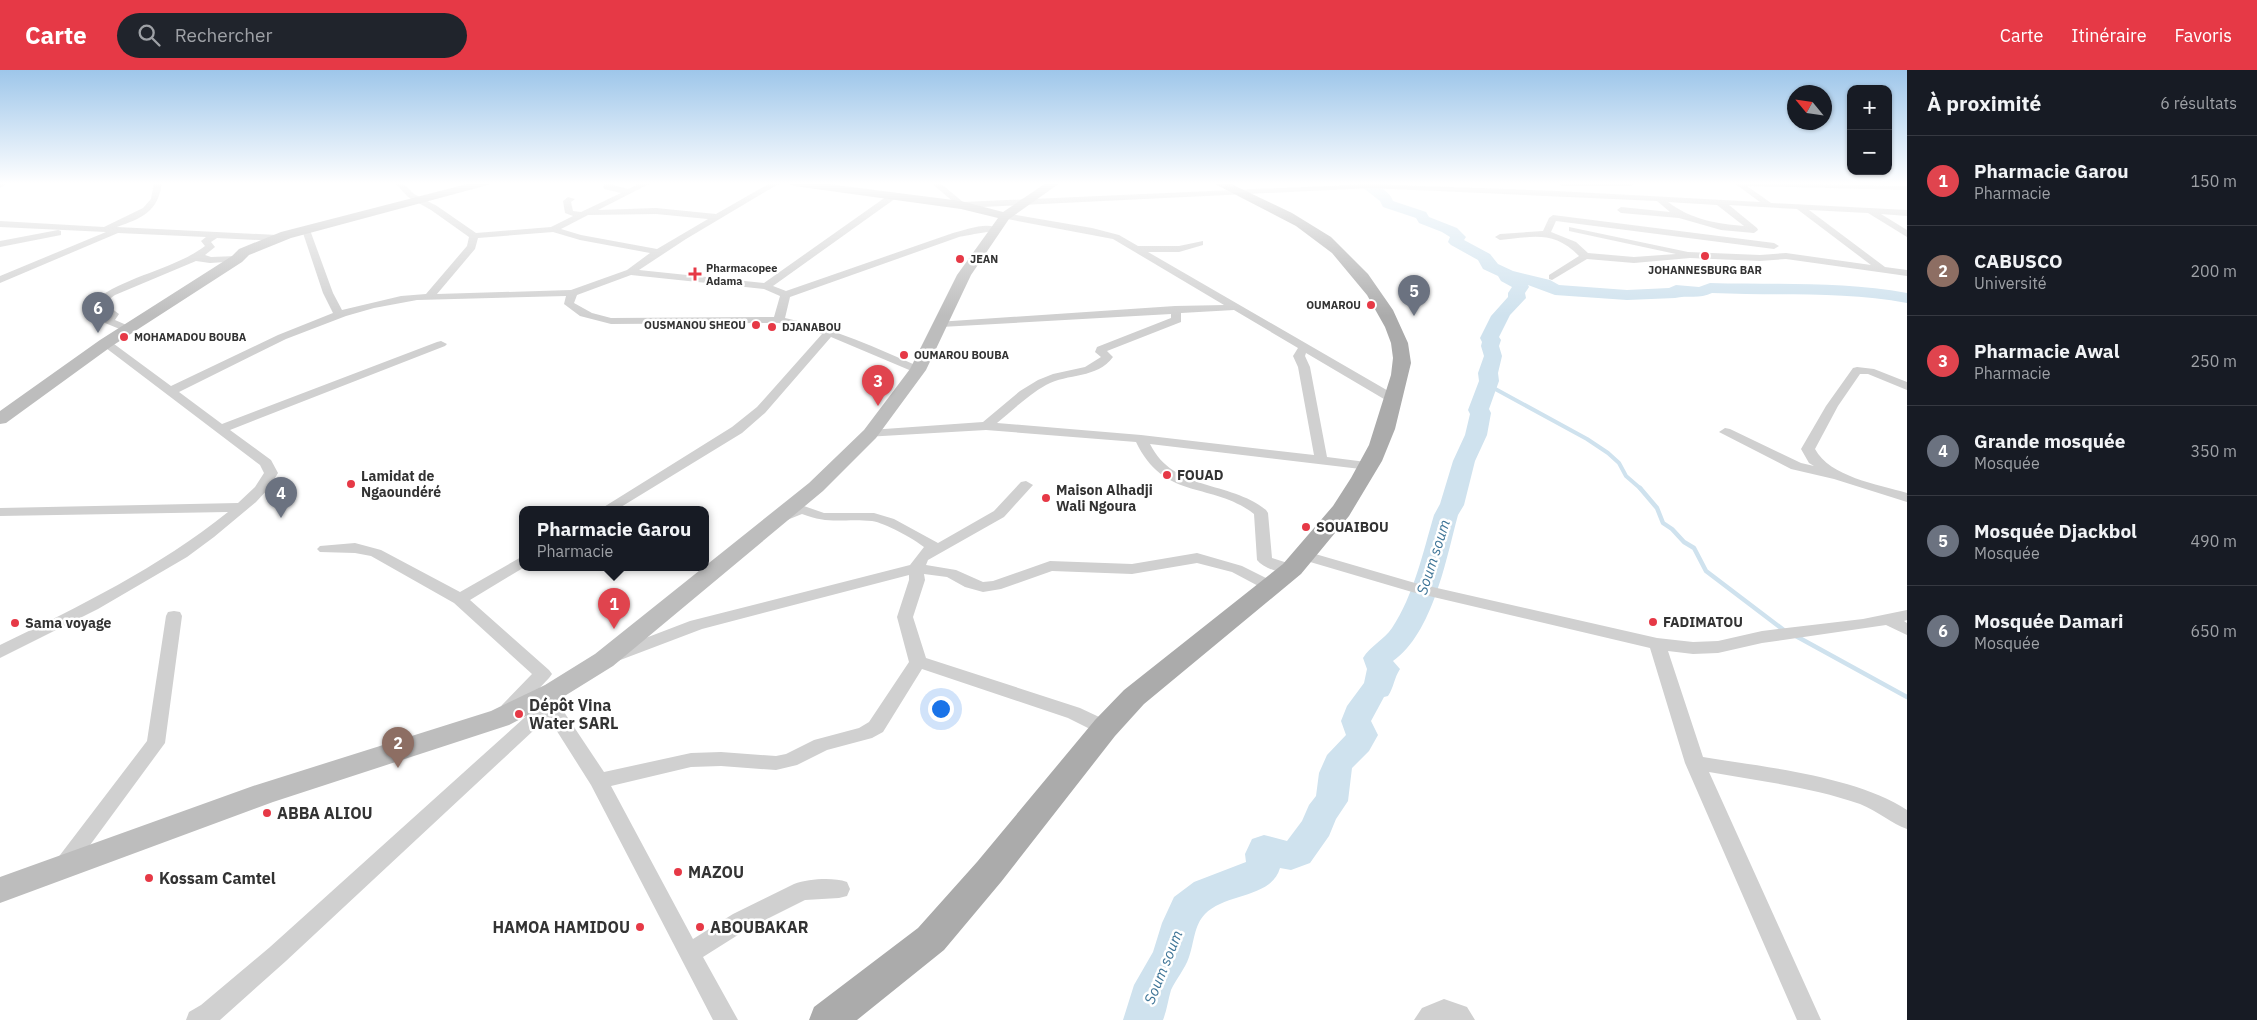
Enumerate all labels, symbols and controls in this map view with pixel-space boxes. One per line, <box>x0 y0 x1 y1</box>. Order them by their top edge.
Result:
search box <box>117 13 467 58</box>
text: Carte <box>25 19 87 51</box>
icon: search <box>135 21 163 49</box>
text: Rechercher <box>175 23 272 47</box>
text: Carte <box>2000 24 2043 47</box>
text: Itinéraire <box>2071 24 2147 47</box>
text: Favoris <box>2175 24 2232 47</box>
north arrow <box>1787 85 1832 130</box>
map controls <box>1847 85 1892 175</box>
button: + <box>1847 85 1892 130</box>
text: À proximité <box>1927 89 2041 117</box>
text: 6 résultats <box>2160 93 2237 113</box>
button: − <box>1847 130 1892 175</box>
text: Pharmacie Garou <box>1974 159 2129 183</box>
text: 1 <box>1938 171 1948 191</box>
text: 150 m <box>2190 171 2237 191</box>
text: Pharmacie <box>1974 183 2051 203</box>
text: CABUSCO <box>1974 249 2063 273</box>
marker: JOHANNESBURG BAR <box>1699 250 1711 262</box>
place label: JEAN <box>970 252 998 266</box>
marker: JEAN <box>954 253 966 265</box>
place label: Pharmacopee Adama <box>706 261 777 288</box>
text: 2 <box>1938 261 1948 281</box>
text: 200 m <box>2190 261 2237 281</box>
place label: JOHANNESBURG BAR <box>1648 263 1762 277</box>
marker: Pharmacopee Adama <box>688 267 702 281</box>
text: Université <box>1974 273 2046 293</box>
pin: 5 <box>1398 275 1430 316</box>
pin: 6 <box>82 292 114 333</box>
place label: OUMAROU <box>1306 298 1361 312</box>
marker: OUMAROU <box>1365 299 1377 311</box>
place label: OUSMANOU SHEOU <box>644 318 746 332</box>
marker: OUSMANOU SHEOU <box>750 319 762 331</box>
place label: DJANABOU <box>782 320 841 334</box>
marker: DJANABOU <box>766 321 778 333</box>
place label: MOHAMADOU BOUBA <box>134 330 247 344</box>
marker: MOHAMADOU BOUBA <box>118 331 130 343</box>
text: Pharmacie Awal <box>1974 339 2119 363</box>
place label: OUMAROU BOUBA <box>914 348 1009 362</box>
marker: OUMAROU BOUBA <box>898 349 910 361</box>
text: 3 <box>1938 351 1948 371</box>
text: 250 m <box>2190 351 2237 371</box>
text: Pharmacie <box>1974 363 2051 383</box>
pin: 3 <box>862 365 894 406</box>
text: Grande mosquée <box>1974 429 2125 453</box>
text: 4 <box>1938 441 1948 461</box>
text: 350 m <box>2190 441 2237 461</box>
text: Mosquée <box>1974 453 2040 473</box>
place label: FOUAD <box>1177 466 1224 484</box>
place label: Lamidat de Ngaoundéré <box>361 467 441 501</box>
marker: FOUAD <box>1161 469 1173 481</box>
pin: 4 <box>265 477 297 518</box>
marker: Lamidat de Ngaoundéré <box>345 478 357 490</box>
place label: Maison Alhadji Wali Ngoura <box>1056 481 1153 515</box>
marker: Maison Alhadji Wali Ngoura <box>1040 492 1052 504</box>
popup <box>519 506 709 571</box>
text: Pharmacie Garou <box>537 517 691 541</box>
water label: Soum soum <box>1412 517 1454 597</box>
place label: SOUAIBOU <box>1316 518 1389 536</box>
text: Mosquée Djackbol <box>1974 519 2137 543</box>
marker: SOUAIBOU <box>1300 521 1312 533</box>
text: 5 <box>1938 531 1948 551</box>
text: 490 m <box>2190 531 2237 551</box>
text: Pharmacie <box>537 541 613 561</box>
text: Mosquée <box>1974 543 2040 563</box>
pin: 1 <box>598 588 630 629</box>
text: Mosquée Damari <box>1974 609 2124 633</box>
place label: FADIMATOU <box>1663 613 1743 631</box>
place label: Sama voyage <box>25 614 112 632</box>
marker: FADIMATOU <box>1647 616 1659 628</box>
marker: Sama voyage <box>9 617 21 629</box>
text: 6 <box>1938 621 1948 641</box>
text: 650 m <box>2190 621 2237 641</box>
text: Mosquée <box>1974 633 2040 653</box>
place label: Dépôt Vina Water SARL <box>529 695 619 733</box>
your location <box>928 696 954 722</box>
marker: Dépôt Vina Water SARL <box>513 708 525 720</box>
pin: 2 <box>382 727 414 768</box>
place label: ABBA ALIOU <box>277 803 373 823</box>
marker: ABBA ALIOU <box>261 807 273 819</box>
place label: MAZOU <box>688 862 744 882</box>
marker: MAZOU <box>672 866 684 878</box>
place label: Kossam Camtel <box>159 868 276 888</box>
marker: Kossam Camtel <box>143 872 155 884</box>
place label: HAMOA HAMIDOU <box>492 917 630 937</box>
place label: ABOUBAKAR <box>710 917 809 937</box>
marker: HAMOA HAMIDOU <box>634 921 646 933</box>
marker: ABOUBAKAR <box>694 921 706 933</box>
water label: Soum soum <box>1140 927 1186 1007</box>

